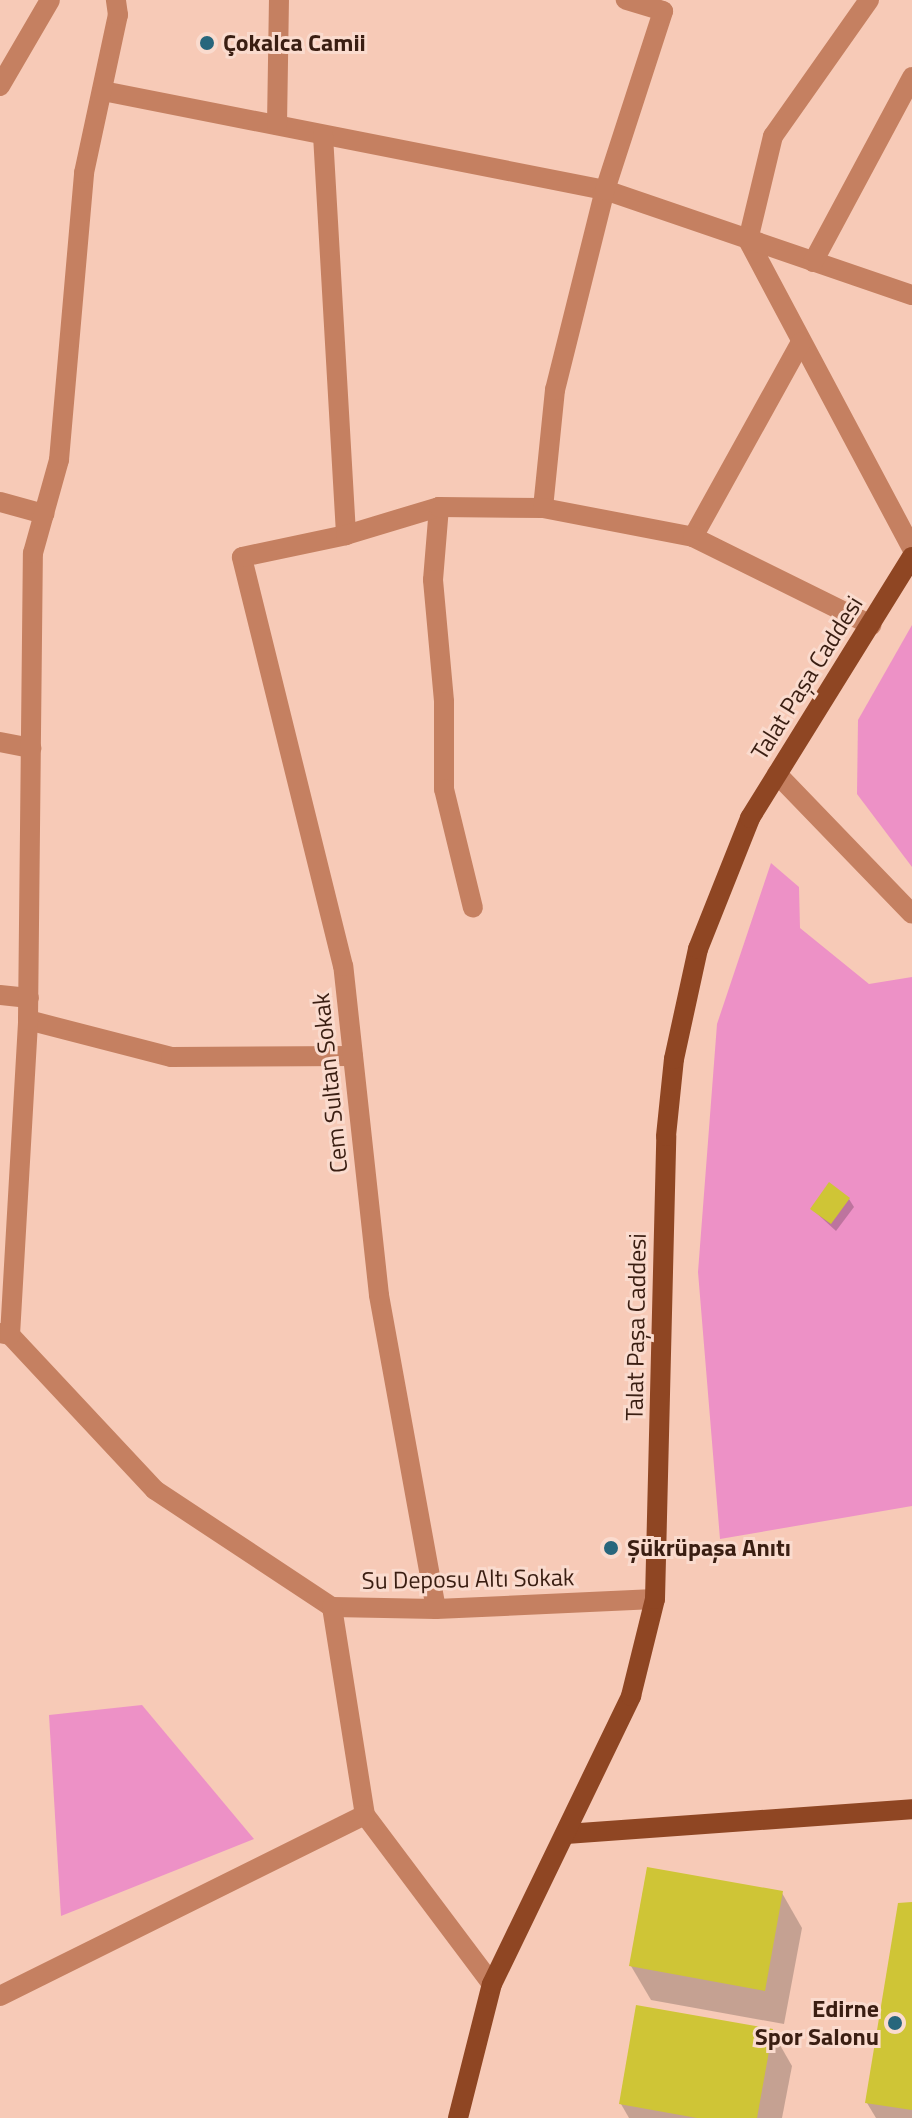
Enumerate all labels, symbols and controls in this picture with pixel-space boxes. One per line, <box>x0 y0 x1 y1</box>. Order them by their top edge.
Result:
place label: Çokalca Camii <box>223 29 366 57</box>
marker: Çokalca Camii <box>198 34 216 52</box>
street label: Talat Paşa Caddesi <box>745 591 869 765</box>
street label: Cem Sultan Sokak <box>306 992 354 1174</box>
street label: Talat Paşa Caddesi <box>620 1233 652 1421</box>
place label: Şükrüpaşa Anıtı <box>627 1534 791 1562</box>
marker: Şükrüpaşa Anıtı <box>602 1539 620 1557</box>
street label: Su Deposu Altı Sokak <box>361 1563 575 1595</box>
place label: Edirne Spor Salonu <box>755 1995 879 2051</box>
marker: Edirne Spor Salonu <box>886 2014 904 2032</box>

